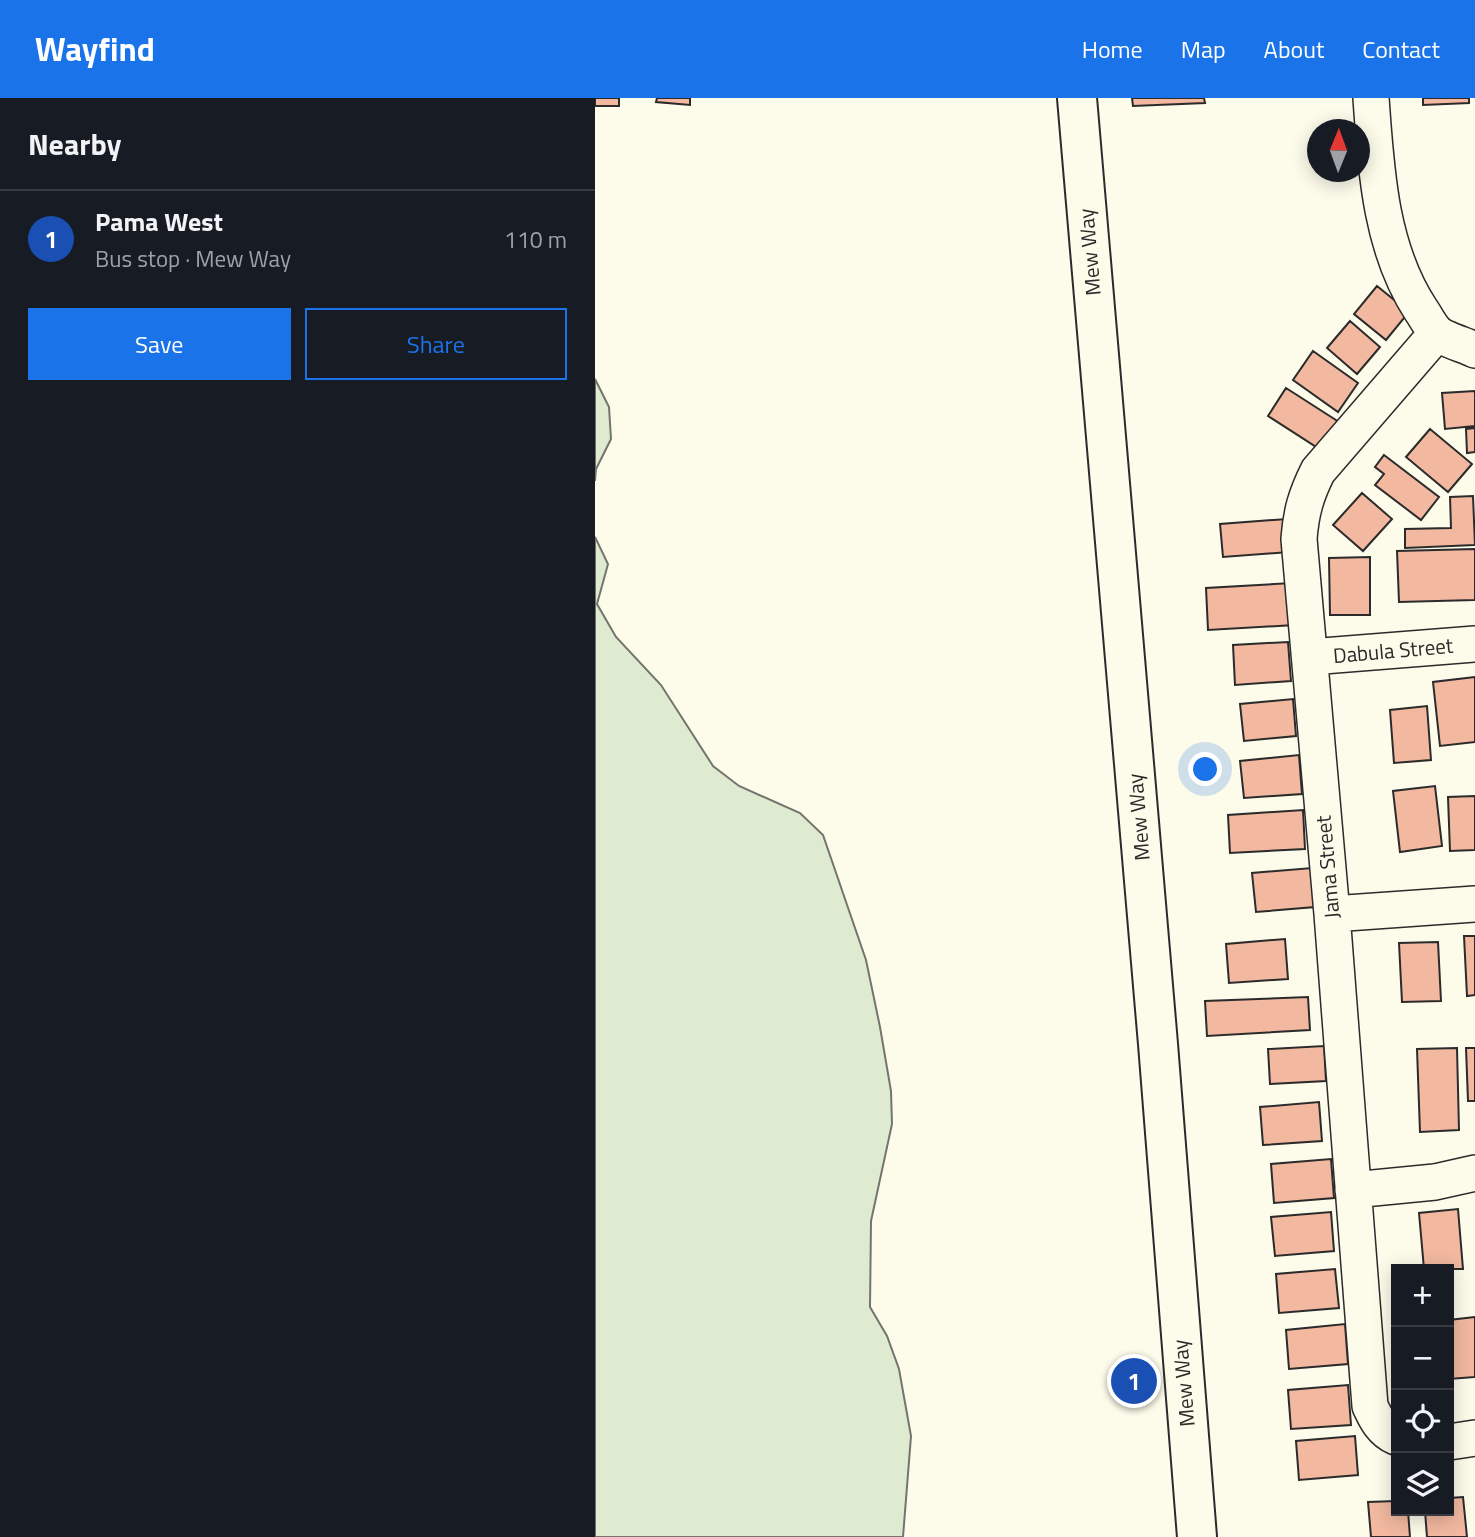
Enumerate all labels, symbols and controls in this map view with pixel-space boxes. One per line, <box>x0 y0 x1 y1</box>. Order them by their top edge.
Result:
text: Wayfind <box>35 24 155 74</box>
text: Home <box>1082 31 1143 67</box>
text: Map <box>1181 31 1226 67</box>
text: About <box>1264 31 1324 67</box>
text: Contact <box>1362 31 1440 67</box>
north arrow <box>1307 119 1370 182</box>
text: Nearby <box>28 121 121 167</box>
text: Pama West <box>95 202 223 241</box>
street label: Mew Way <box>1069 207 1109 297</box>
text: 1 <box>45 222 57 257</box>
text: 110 m <box>504 222 567 257</box>
text: Bus stop · Mew Way <box>95 241 291 276</box>
button: Save <box>28 308 291 380</box>
button: Share <box>305 308 567 380</box>
street label: Dabula Street <box>1332 629 1455 671</box>
your location <box>1188 752 1222 786</box>
street label: Mew Way <box>1118 772 1158 862</box>
street label: Jama Street <box>1307 814 1347 920</box>
map controls <box>1391 1264 1454 1516</box>
button: + <box>1391 1264 1454 1327</box>
button: − <box>1391 1327 1454 1390</box>
street label: Mew Way <box>1163 1338 1203 1428</box>
pin: 1 <box>1111 1355 1157 1407</box>
button: locate <box>1391 1390 1454 1453</box>
button: layers <box>1391 1453 1454 1516</box>

